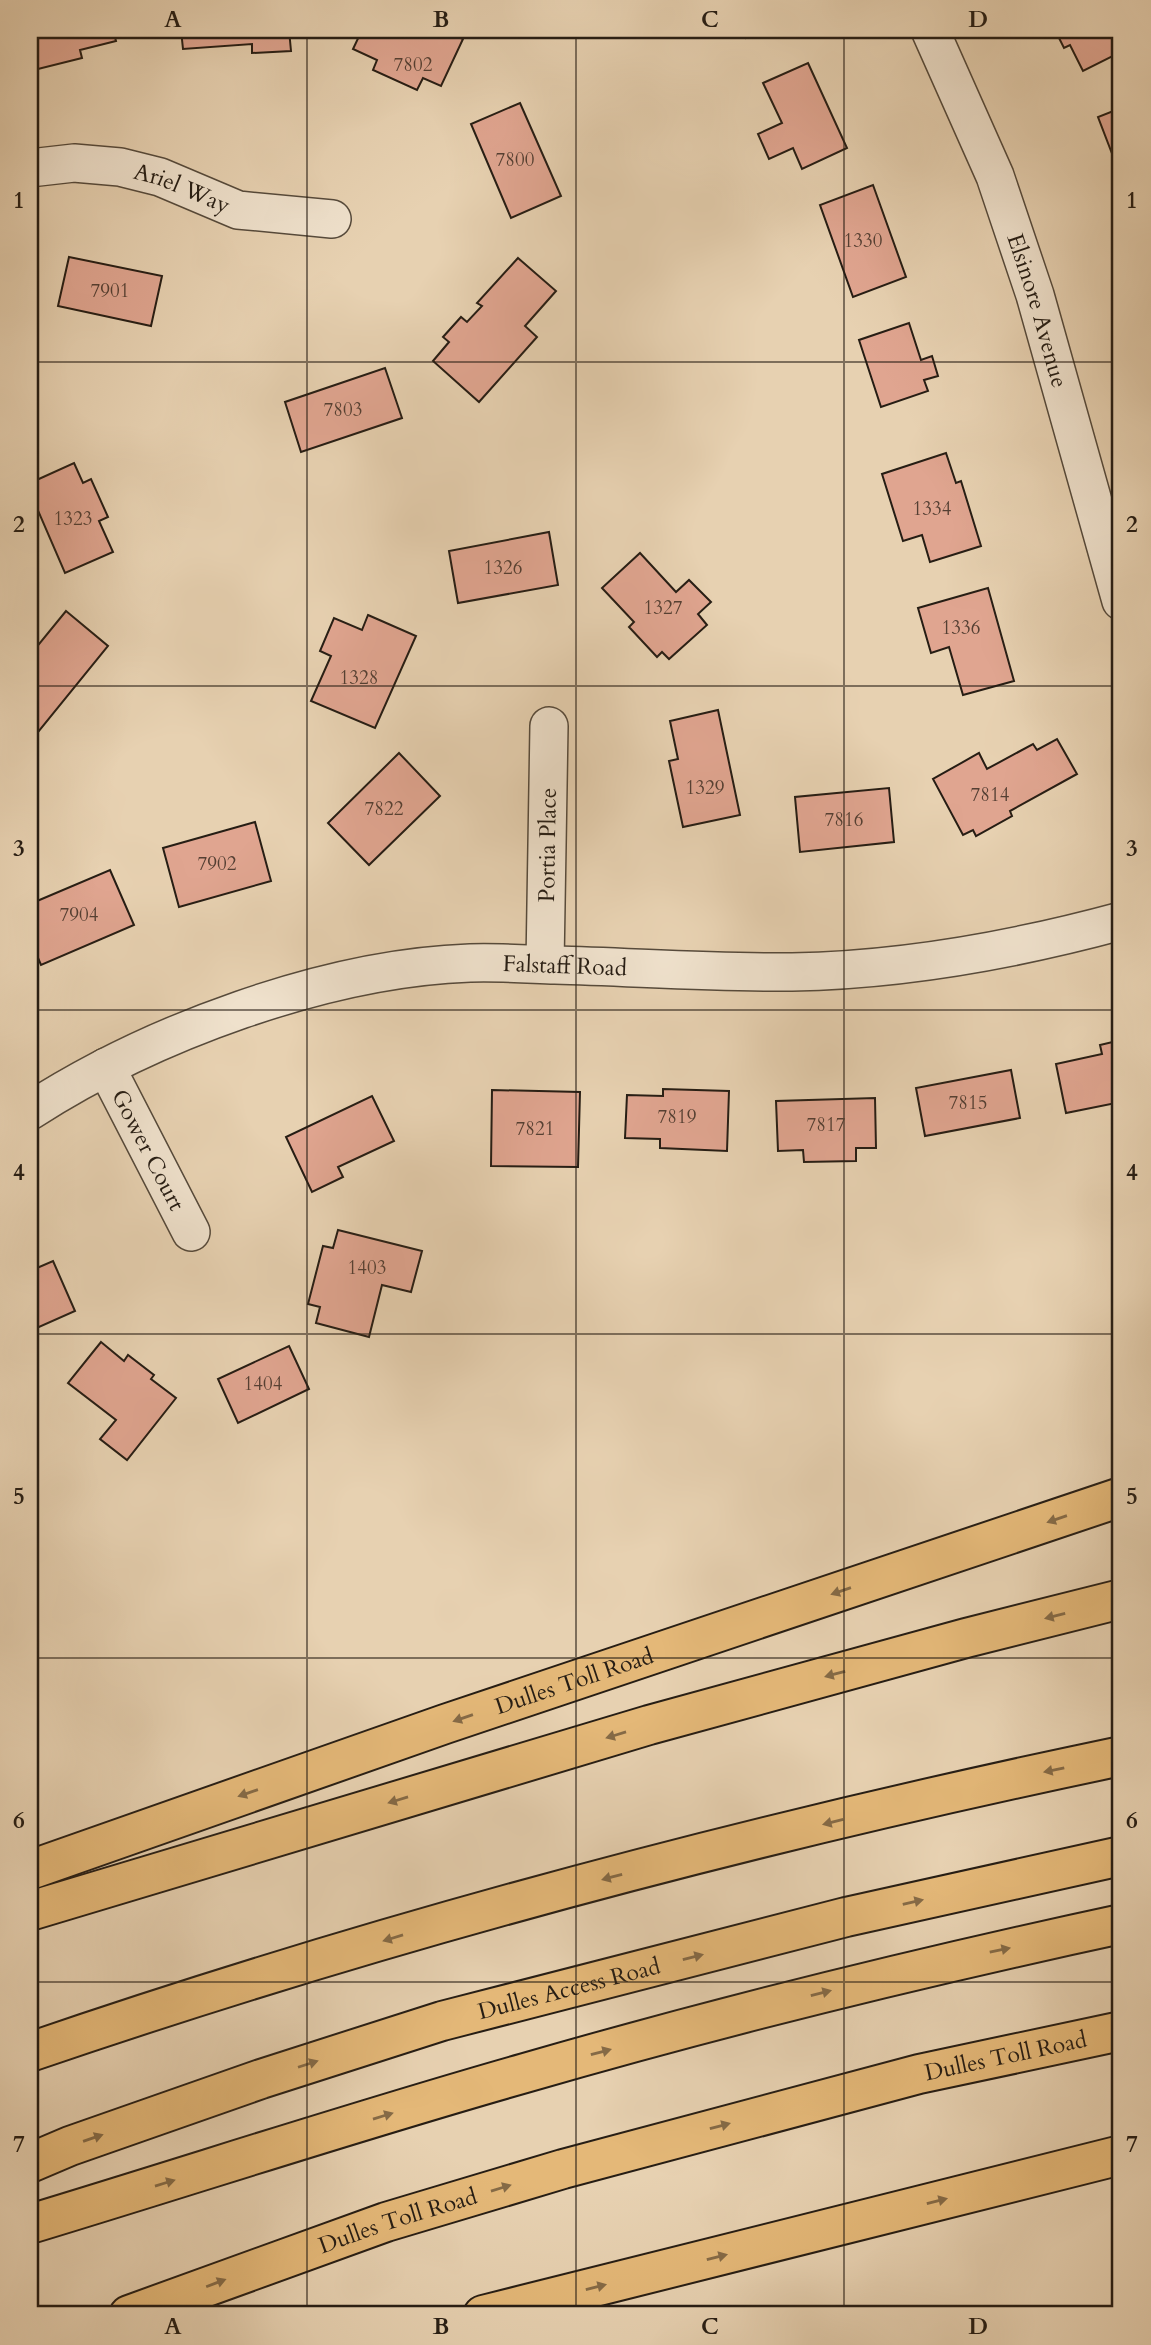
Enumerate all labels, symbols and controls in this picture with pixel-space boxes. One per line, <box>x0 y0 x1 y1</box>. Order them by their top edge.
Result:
text: A <box>164 4 182 35</box>
text: B <box>433 4 449 35</box>
text: C <box>701 4 719 35</box>
text: D <box>968 4 988 35</box>
house number: 7802 <box>394 52 433 78</box>
house number: 7800 <box>496 147 535 173</box>
street label: Ariel Way <box>131 156 235 220</box>
text: 1 <box>13 185 25 216</box>
text: 1 <box>1126 185 1138 216</box>
house number: 1330 <box>844 228 883 254</box>
street label: Elsinore Avenue <box>1000 229 1076 391</box>
house number: 7901 <box>91 278 129 304</box>
house number: 7803 <box>324 397 362 423</box>
house number: 1334 <box>913 496 952 522</box>
house number: 1323 <box>54 506 92 532</box>
text: 2 <box>13 509 25 540</box>
text: 2 <box>1126 509 1138 540</box>
house number: 1326 <box>484 555 522 581</box>
house number: 1327 <box>644 595 683 621</box>
house number: 1336 <box>942 615 980 641</box>
house number: 1328 <box>340 665 378 691</box>
house number: 1329 <box>686 775 725 801</box>
house number: 7814 <box>971 782 1010 808</box>
street label: Portia Place <box>531 787 563 903</box>
house number: 7822 <box>365 796 404 822</box>
house number: 7816 <box>825 807 863 833</box>
text: 3 <box>13 833 25 864</box>
text: 3 <box>1126 833 1138 864</box>
house number: 7902 <box>198 851 237 877</box>
house number: 7904 <box>60 902 99 928</box>
street label: Falstaff Road <box>502 947 628 983</box>
street label: Gower Court <box>104 1084 193 1216</box>
house number: 7815 <box>949 1090 987 1116</box>
house number: 7819 <box>658 1104 697 1130</box>
house number: 7817 <box>807 1112 846 1138</box>
house number: 7821 <box>516 1116 554 1142</box>
text: 4 <box>13 1157 25 1188</box>
text: 4 <box>1126 1157 1138 1188</box>
house number: 1403 <box>348 1255 386 1281</box>
house number: 1404 <box>244 1371 283 1397</box>
text: 5 <box>13 1481 25 1512</box>
text: 5 <box>1126 1481 1138 1512</box>
one-way arrow <box>1046 1514 1067 1525</box>
one-way arrow <box>830 1586 851 1597</box>
one-way arrow <box>1044 1611 1066 1622</box>
street label: Dulles Toll Road <box>491 1639 658 1722</box>
one-way arrow <box>824 1669 846 1680</box>
one-way arrow <box>452 1713 473 1724</box>
one-way arrow <box>605 1730 626 1740</box>
one-way arrow <box>1043 1764 1065 1775</box>
one-way arrow <box>237 1788 258 1799</box>
one-way arrow <box>387 1795 408 1805</box>
text: 6 <box>13 1805 25 1836</box>
text: 6 <box>1126 1805 1138 1836</box>
one-way arrow <box>822 1817 844 1828</box>
one-way arrow <box>601 1872 623 1883</box>
one-way arrow <box>902 1896 924 1907</box>
one-way arrow <box>382 1933 403 1943</box>
one-way arrow <box>989 1945 1011 1956</box>
street label: Dulles Access Road <box>474 1950 664 2027</box>
one-way arrow <box>682 1951 704 1962</box>
one-way arrow <box>810 1987 832 1998</box>
street label: Dulles Toll Road <box>922 2023 1090 2088</box>
one-way arrow <box>591 2046 612 2056</box>
one-way arrow <box>298 2058 319 2069</box>
one-way arrow <box>373 2111 394 2121</box>
one-way arrow <box>709 2120 731 2131</box>
text: 7 <box>13 2129 25 2160</box>
text: 7 <box>1126 2129 1138 2160</box>
one-way arrow <box>83 2132 104 2143</box>
one-way arrow <box>155 2177 176 2187</box>
street label: Dulles Toll Road <box>314 2180 481 2261</box>
one-way arrow <box>491 2182 512 2192</box>
one-way arrow <box>926 2195 948 2206</box>
one-way arrow <box>706 2251 728 2262</box>
one-way arrow <box>205 2277 226 2288</box>
one-way arrow <box>585 2281 607 2292</box>
text: A <box>164 2311 182 2342</box>
text: B <box>433 2311 449 2342</box>
text: C <box>701 2311 719 2342</box>
text: D <box>968 2311 988 2342</box>

